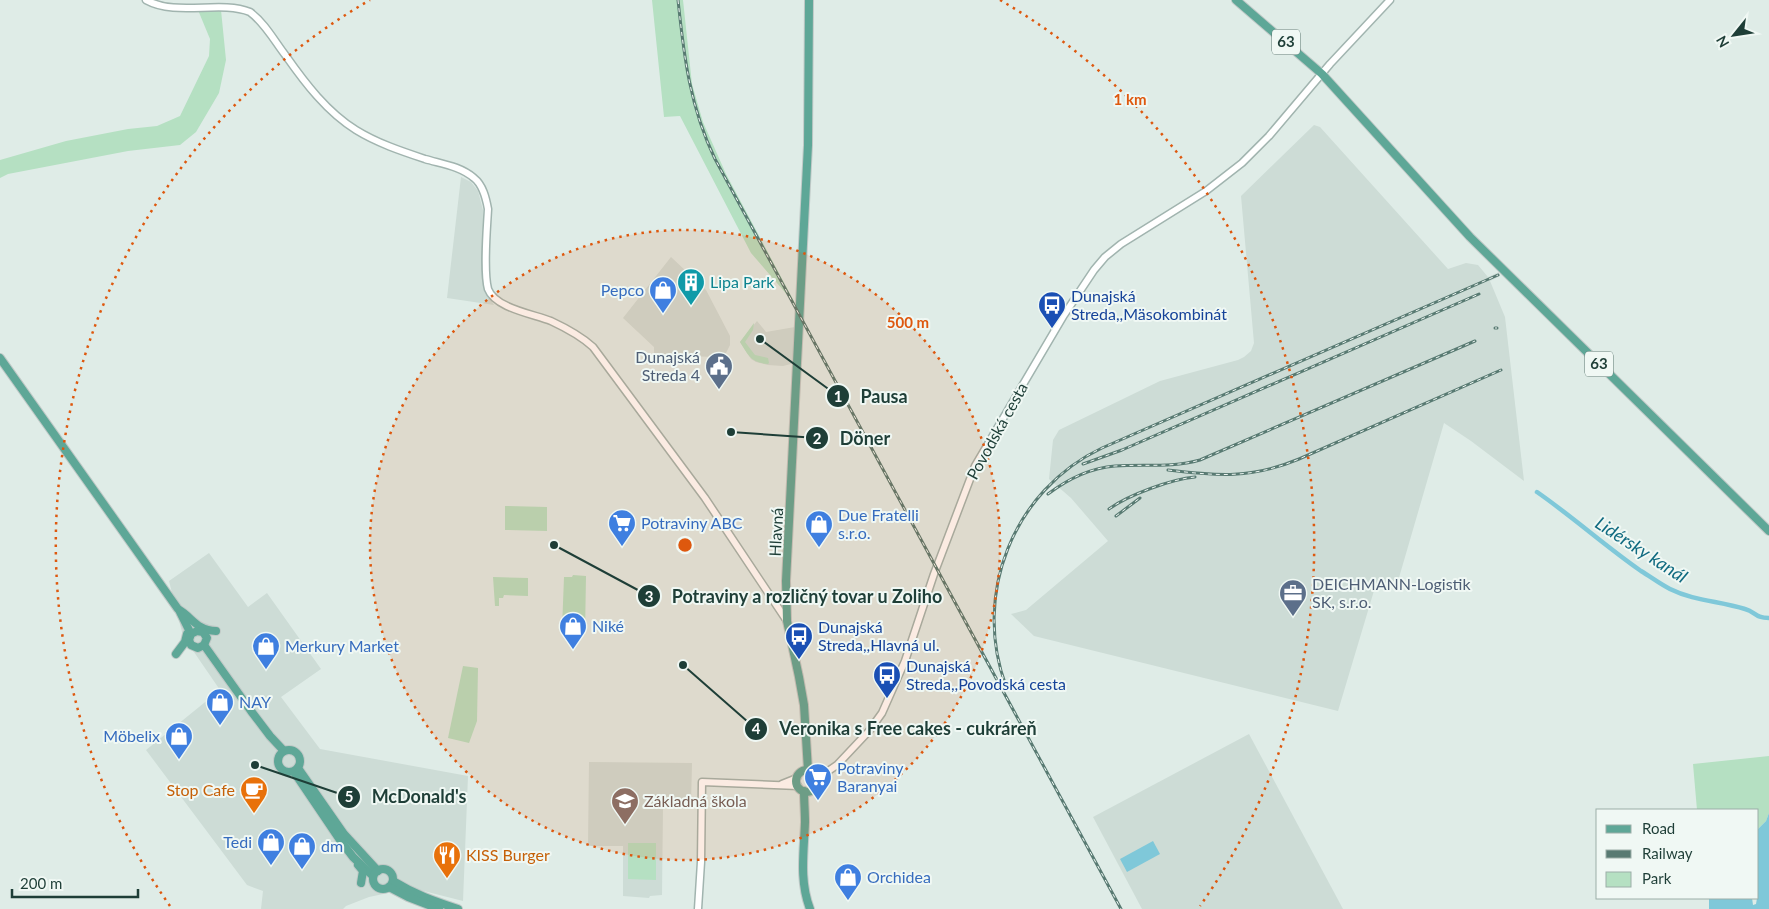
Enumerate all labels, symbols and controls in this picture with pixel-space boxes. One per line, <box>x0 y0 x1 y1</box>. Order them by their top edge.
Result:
north arrow <box>1709 10 1759 60</box>
road number: 63 <box>1272 30 1300 54</box>
text: N <box>1712 33 1732 51</box>
text: 1 km <box>1114 90 1146 108</box>
building icon: Lipa Park <box>676 267 706 306</box>
place label: Lipa Park <box>710 272 775 291</box>
shop icon: Pepco <box>648 275 678 314</box>
place label: Pepco <box>601 280 644 299</box>
place label: Dunajská Streda,,Mäsokombinát <box>1071 286 1227 323</box>
bus stop icon: Dunajská Streda,,Mäsokombinát <box>1037 290 1067 329</box>
text: 500 m <box>887 313 929 331</box>
place label: Dunajská Streda 4 <box>635 347 700 384</box>
public building icon: Dunajská Streda 4 <box>704 351 734 390</box>
road number: 63 <box>1585 352 1613 376</box>
street label: Povodská cesta <box>962 379 1031 482</box>
callout: Pausa <box>826 380 918 413</box>
text: Pausa <box>860 385 908 407</box>
text: 1 <box>834 387 842 405</box>
callout: Döner <box>804 422 900 455</box>
text: Döner <box>840 427 890 449</box>
text: 2 <box>813 429 822 447</box>
place label: Due Fratelli s.r.o. <box>838 505 919 542</box>
street label: Hlavná <box>765 507 786 557</box>
supermarket icon: Potraviny ABC <box>607 508 637 547</box>
shop icon: Due Fratelli s.r.o. <box>804 509 834 548</box>
water label: Lidérsky kanál <box>1591 511 1692 587</box>
place label: Potraviny ABC <box>641 513 743 532</box>
centre of rings <box>676 536 694 554</box>
place label: DEICHMANN-Logistik SK, s.r.o. <box>1312 574 1471 611</box>
office icon: DEICHMANN-Logistik SK, s.r.o. <box>1278 578 1308 617</box>
callout: Potraviny a rozličný tovar u Zoliho <box>636 580 953 613</box>
text: Potraviny a rozličný tovar u Zoliho <box>672 585 942 607</box>
text: 3 <box>645 587 653 605</box>
shop icon: Niké <box>558 611 588 650</box>
place label: Niké <box>592 616 624 635</box>
place label: Dunajská Streda,,Hlavná ul. <box>818 617 940 654</box>
bus stop icon: Dunajská Streda,,Hlavná ul. <box>784 621 814 660</box>
shop icon: Merkury Market <box>251 631 281 670</box>
place label: Merkury Market <box>285 636 399 655</box>
place label: Dunajská Streda,,Povodská cesta <box>906 656 1066 693</box>
bus stop icon: Dunajská Streda,,Povodská cesta <box>872 660 902 699</box>
shop icon: NAY <box>205 687 235 726</box>
place label: NAY <box>239 692 271 711</box>
callout: Veronika s Free cakes - cukráreň <box>744 712 1046 745</box>
text: Veronika s Free cakes - cukráreň <box>778 717 1037 739</box>
text: 4 <box>752 719 761 737</box>
shop icon: Möbelix <box>164 721 194 760</box>
place label: Möbelix <box>103 726 160 745</box>
place label: Potraviny Baranyai <box>837 758 904 795</box>
supermarket icon: Potraviny Baranyai <box>803 762 833 801</box>
cafe icon: Stop Cafe <box>239 775 269 814</box>
place label: Stop Cafe <box>167 780 235 799</box>
callout: McDonald's <box>336 780 476 813</box>
text: McDonald's <box>372 785 466 807</box>
school or university icon: Základná škola <box>610 786 640 825</box>
text: 5 <box>345 787 353 805</box>
place label: Základná škola <box>644 791 747 810</box>
legend <box>1596 809 1759 899</box>
text: Road <box>1642 819 1675 837</box>
shop icon: Tedi <box>256 827 286 866</box>
shop icon: dm <box>287 831 317 870</box>
place label: Tedi <box>223 832 252 851</box>
place label: dm <box>321 836 343 855</box>
restaurant icon: KISS Burger <box>432 840 462 879</box>
text: Railway <box>1642 844 1693 862</box>
place label: KISS Burger <box>466 845 550 864</box>
shop icon: Orchidea <box>833 862 863 901</box>
scale bar <box>12 866 139 898</box>
place label: Orchidea <box>867 867 931 886</box>
text: Park <box>1642 869 1672 887</box>
text: 200 m <box>20 874 62 892</box>

